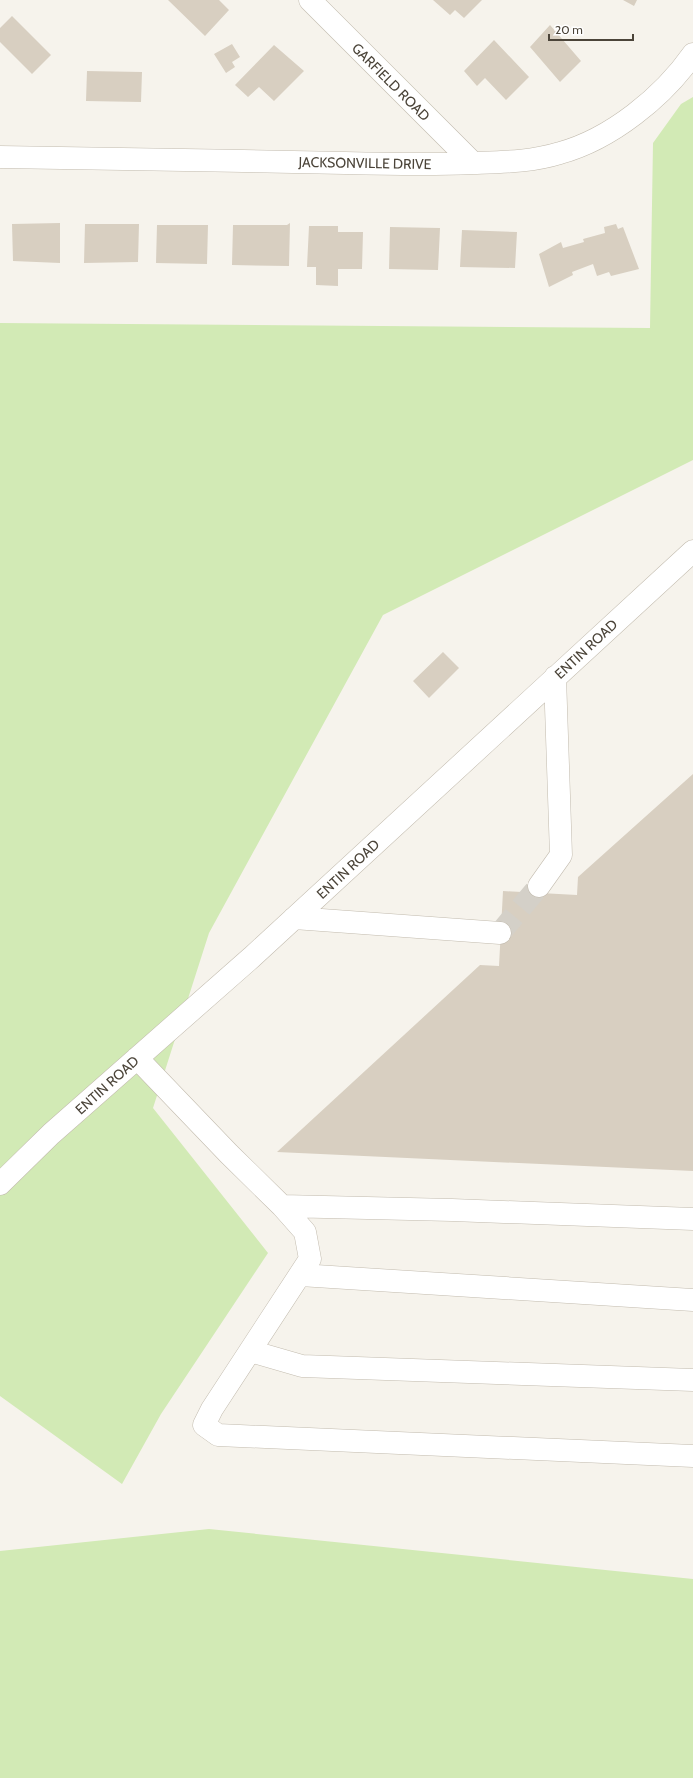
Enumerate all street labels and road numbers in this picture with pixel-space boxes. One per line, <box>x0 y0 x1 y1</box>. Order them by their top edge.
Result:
street label: GARFIELD ROAD <box>348 39 434 125</box>
street label: JACKSONVILLE DRIVE <box>297 153 432 173</box>
street label: ENTIN ROAD <box>551 615 621 683</box>
street label: ENTIN ROAD <box>313 835 383 903</box>
street label: ENTIN ROAD <box>71 1052 143 1118</box>

